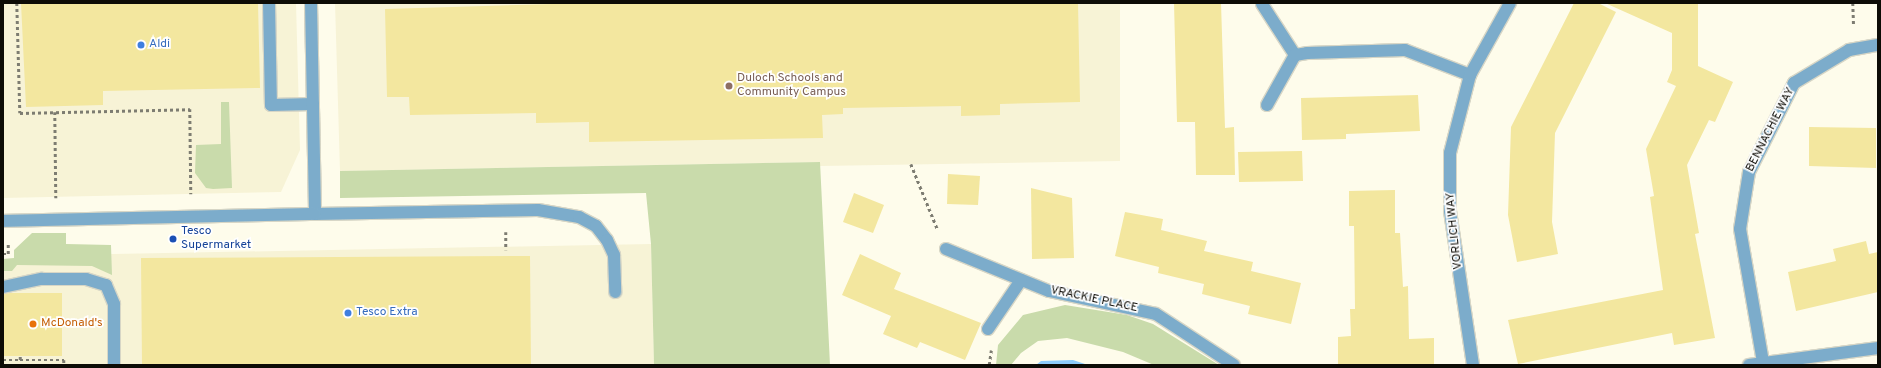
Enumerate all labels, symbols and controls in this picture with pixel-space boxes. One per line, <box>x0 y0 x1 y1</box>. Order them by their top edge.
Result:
place label: Aldi <box>149 38 170 52</box>
marker: Aldi <box>136 40 146 50</box>
place label: Duloch Schools and Community Campus <box>737 72 846 100</box>
marker: Duloch Schools and Community Campus <box>724 81 734 91</box>
street label: BENNACHIE WAY <box>1743 85 1799 175</box>
street label: VORLICH WAY <box>1444 192 1466 270</box>
place label: Tesco Supermarket <box>181 225 251 253</box>
marker: Tesco Supermarket <box>168 234 178 244</box>
street label: VRACKIE PLACE <box>1049 284 1139 316</box>
place label: Tesco Extra <box>356 306 417 320</box>
marker: Tesco Extra <box>343 308 353 318</box>
place label: McDonald's <box>41 317 103 331</box>
marker: McDonald's <box>28 319 38 329</box>

